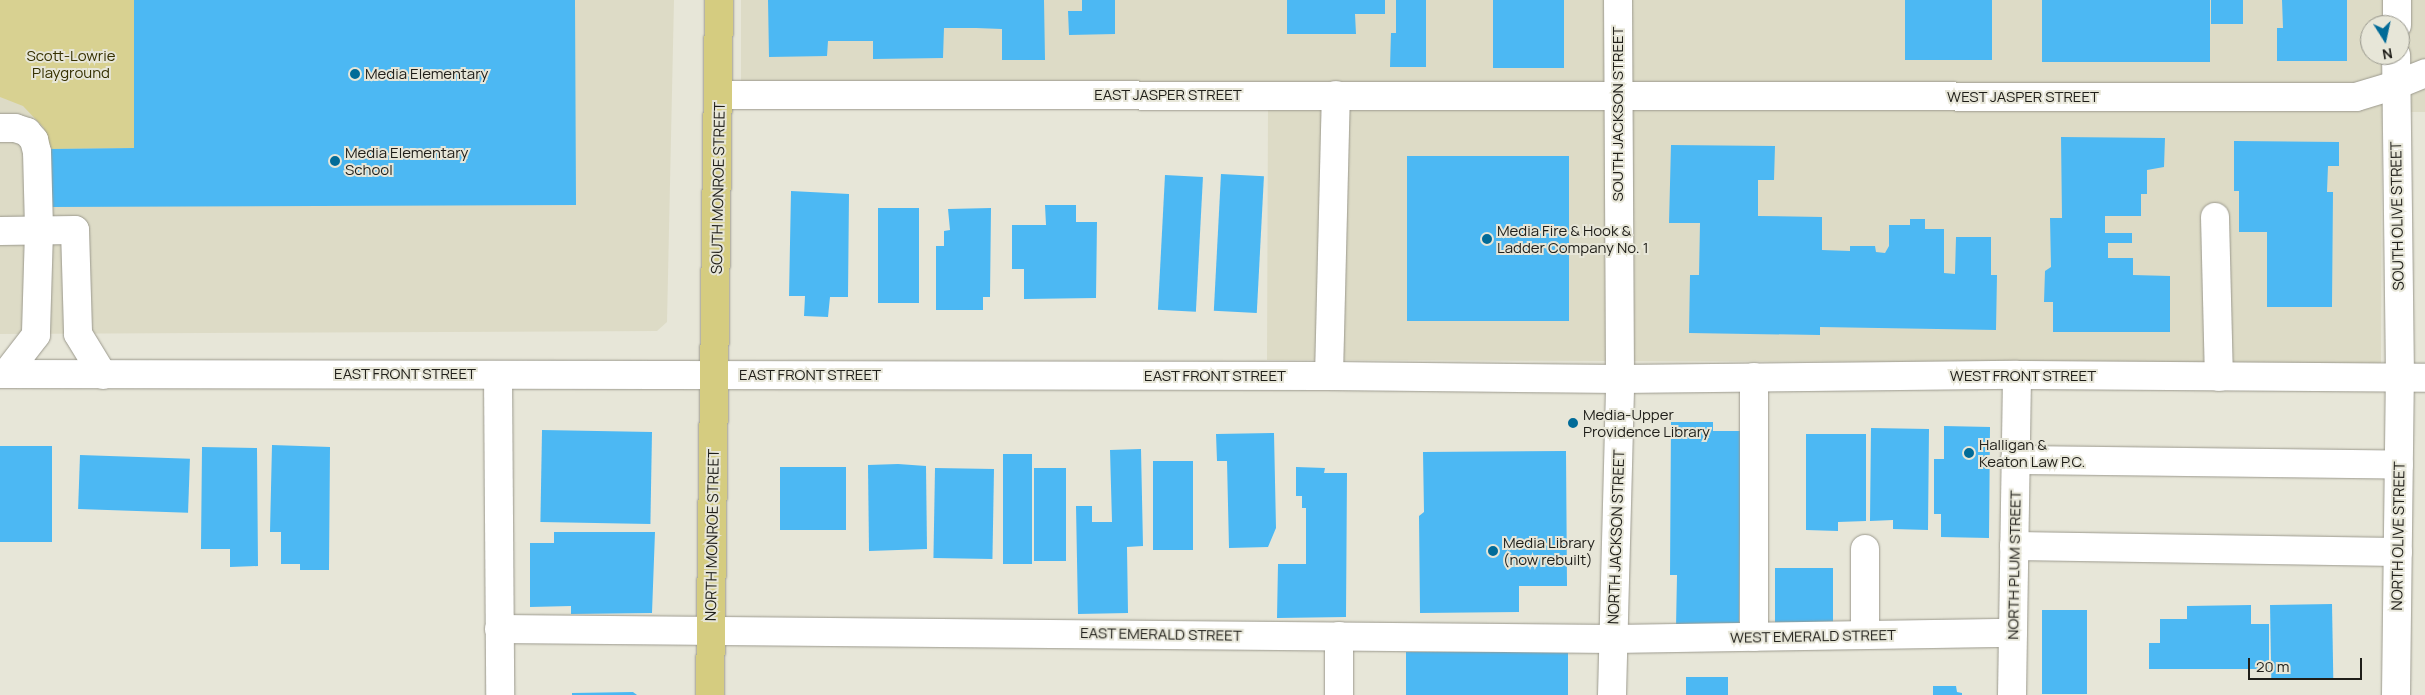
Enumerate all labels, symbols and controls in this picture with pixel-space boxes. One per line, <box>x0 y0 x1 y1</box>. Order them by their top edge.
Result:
north arrow <box>2360 15 2410 65</box>
street label: SOUTH JACKSON STREET <box>1609 27 1627 201</box>
text: N <box>2381 44 2394 65</box>
park label: Scott-Lowrie Playground <box>26 46 116 81</box>
place label: Media Elementary <box>365 65 488 83</box>
marker: Media Elementary <box>349 68 361 80</box>
street label: EAST JASPER STREET <box>1094 86 1242 104</box>
street label: WEST JASPER STREET <box>1947 88 2099 106</box>
street label: SOUTH MONROE STREET <box>707 102 729 274</box>
street label: SOUTH OLIVE STREET <box>2387 141 2407 291</box>
place label: Media Elementary School <box>345 143 468 178</box>
marker: Media Elementary School <box>329 155 341 167</box>
place label: Media Fire & Hook & Ladder Company No. 1 <box>1497 221 1648 256</box>
marker: Media Fire & Hook & Ladder Company No. 1 <box>1481 233 1493 245</box>
street label: EAST FRONT STREET <box>334 365 476 383</box>
street label: EAST FRONT STREET <box>739 366 881 384</box>
street label: EAST FRONT STREET <box>1144 367 1286 385</box>
street label: WEST FRONT STREET <box>1949 367 2097 385</box>
place label: Media-Upper Providence Library <box>1583 405 1710 440</box>
marker: Media-Upper Providence Library <box>1567 417 1579 429</box>
place label: Halligan & Keaton Law P.C. <box>1979 435 2085 470</box>
marker: Halligan & Keaton Law P.C. <box>1963 447 1975 459</box>
street label: NORTH MONROE STREET <box>701 449 723 621</box>
street label: NORTH JACKSON STREET <box>1604 449 1628 625</box>
street label: NORTH OLIVE STREET <box>2388 461 2408 611</box>
street label: NORTH PLUM STREET <box>2004 490 2024 640</box>
place label: Media Library (now rebuilt) <box>1503 533 1595 568</box>
marker: Media Library (now rebuilt) <box>1487 545 1499 557</box>
street label: EAST EMERALD STREET <box>1080 624 1242 644</box>
street label: WEST EMERALD STREET <box>1730 626 1896 646</box>
scale bar <box>2250 648 2364 680</box>
text: 20 m <box>2256 656 2289 677</box>

